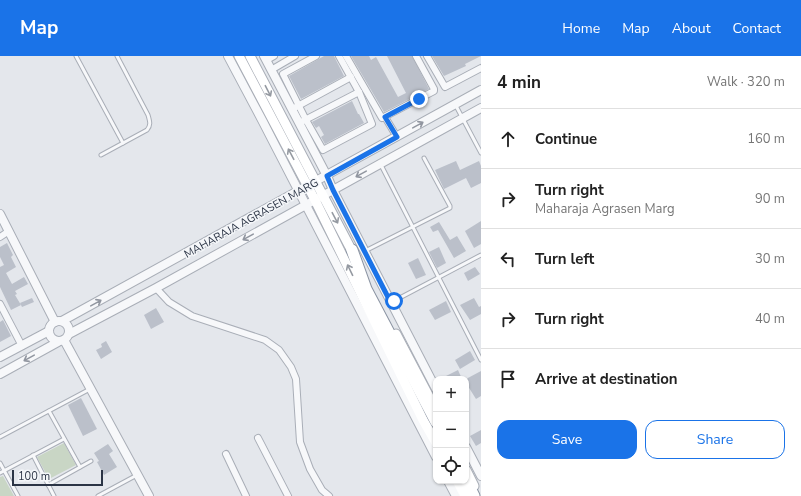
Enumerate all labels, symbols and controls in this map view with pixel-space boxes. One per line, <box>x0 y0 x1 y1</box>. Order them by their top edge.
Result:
text: Map <box>20 15 58 41</box>
text: Home <box>562 19 600 38</box>
text: Map <box>622 19 650 38</box>
text: About <box>672 19 711 38</box>
text: Contact <box>733 19 781 38</box>
text: 4 min <box>497 71 541 94</box>
text: Walk · 320 m <box>707 73 785 91</box>
one-way arrow <box>265 84 272 96</box>
route end <box>410 90 428 108</box>
one-way arrow <box>412 121 424 128</box>
icon: ahead <box>497 128 519 150</box>
text: Continue <box>535 129 597 149</box>
text: 160 m <box>747 130 785 148</box>
one-way arrow <box>287 149 294 161</box>
one-way arrow <box>355 171 367 179</box>
street label: MAHARAJA AGRASEN MARG <box>181 175 321 262</box>
text: Turn right <box>535 180 604 200</box>
icon: right <box>497 188 519 210</box>
text: 90 m <box>755 190 785 208</box>
text: Maharaja Agrasen Marg <box>535 200 675 218</box>
one-way arrow <box>331 212 339 224</box>
one-way arrow <box>242 234 254 242</box>
icon: left <box>497 248 519 270</box>
text: Turn left <box>535 249 594 269</box>
text: 30 m <box>755 250 785 268</box>
one-way arrow <box>345 265 353 277</box>
route start <box>385 292 403 310</box>
one-way arrow <box>90 298 102 306</box>
icon: right <box>497 308 519 330</box>
text: Turn right <box>535 309 604 329</box>
text: 40 m <box>755 310 785 328</box>
one-way arrow <box>23 355 35 362</box>
icon: arrive <box>497 368 519 390</box>
text: Arrive at destination <box>535 369 678 389</box>
map controls <box>433 376 469 484</box>
button: + <box>433 376 469 412</box>
button: − <box>433 412 469 448</box>
button: Save <box>497 420 637 459</box>
button: Share <box>645 420 785 459</box>
button: locate <box>433 448 469 484</box>
scale bar <box>12 468 103 487</box>
text: 100 m <box>18 469 50 484</box>

